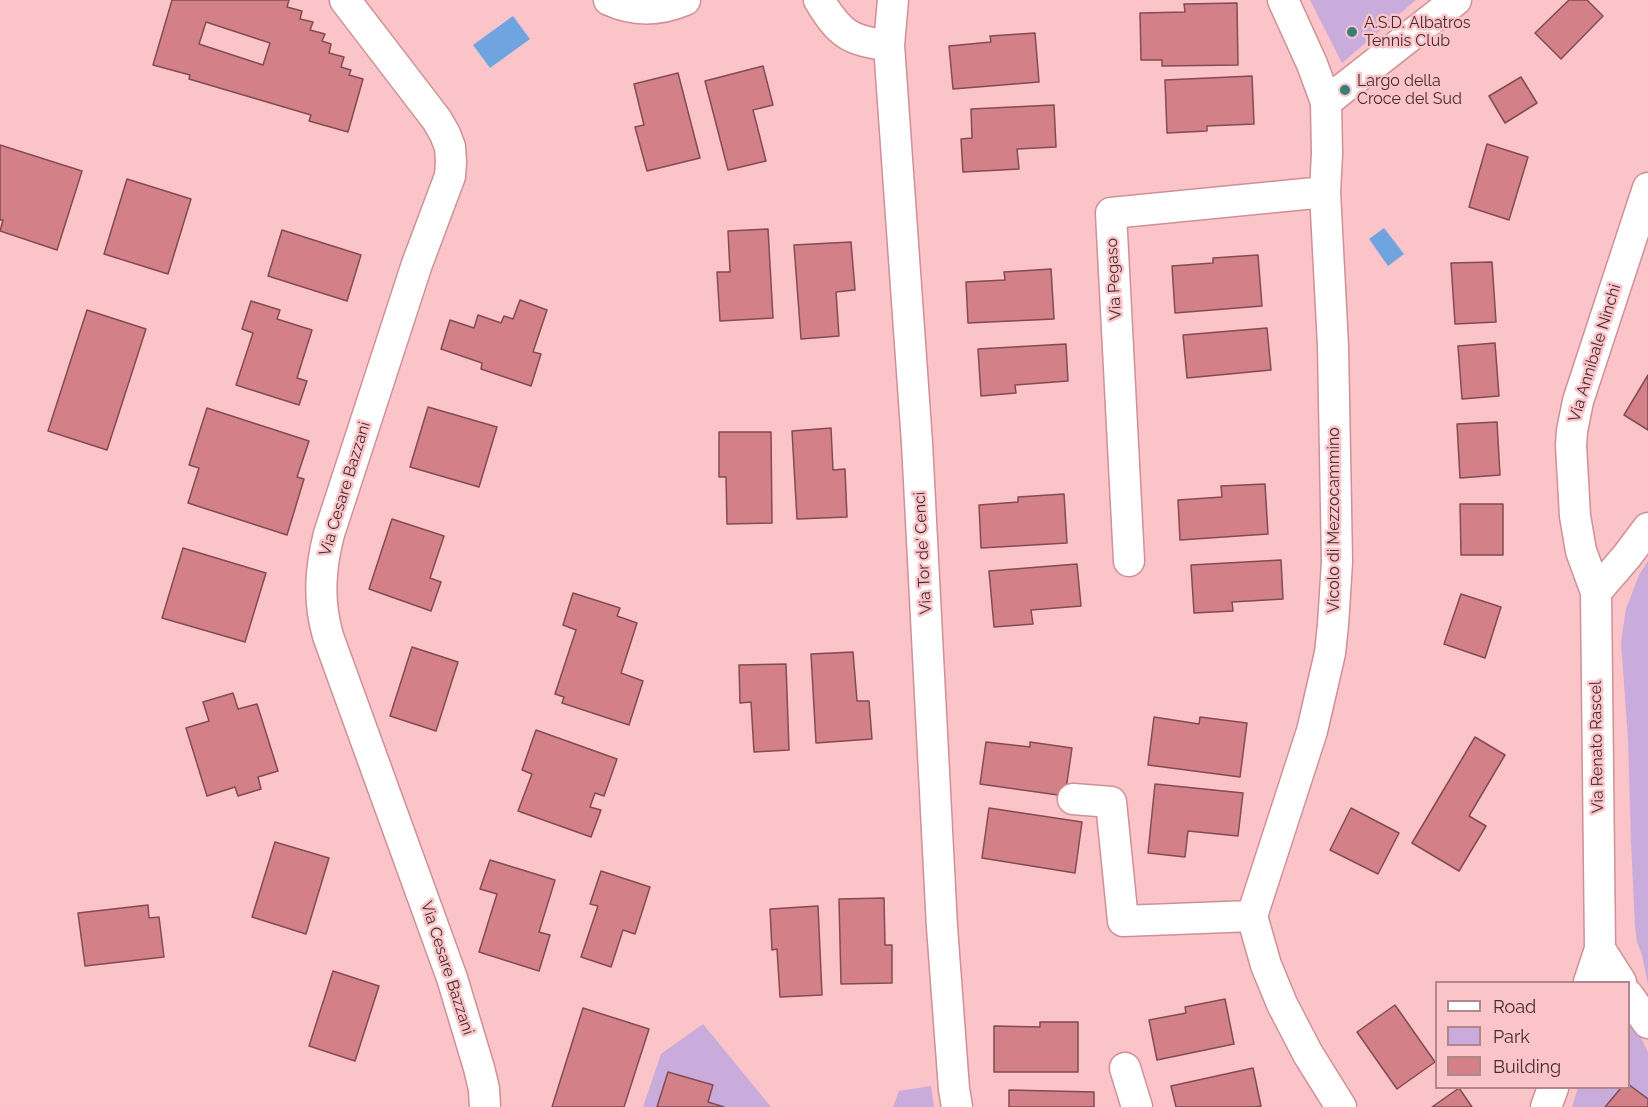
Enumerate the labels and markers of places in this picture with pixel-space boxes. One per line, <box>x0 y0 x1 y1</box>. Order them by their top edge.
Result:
place label: A.S.D. Albatros Tennis Club <box>1364 13 1471 51</box>
marker: A.S.D. Albatros Tennis Club <box>1345 25 1359 39</box>
place label: Largo della Croce del Sud <box>1357 71 1462 109</box>
marker: Largo della Croce del Sud <box>1338 83 1352 97</box>

